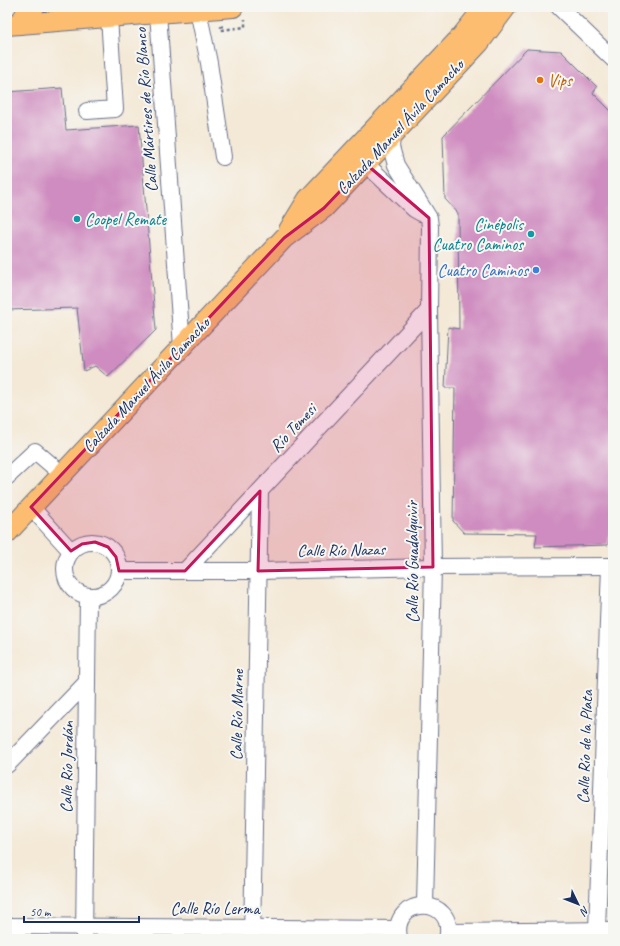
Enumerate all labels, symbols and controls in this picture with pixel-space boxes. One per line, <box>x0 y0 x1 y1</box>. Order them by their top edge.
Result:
street label: Calle Mártires de Río Blanco <box>130 26 162 193</box>
street label: Calzada Manuel Ávila Camacho <box>331 53 470 199</box>
place label: Vips <box>548 70 573 91</box>
marker: Vips <box>535 75 545 85</box>
place label: Coopel Remate <box>85 209 167 230</box>
marker: Coopel Remate <box>72 214 82 224</box>
place label: Cinépolis Cuatro Caminos <box>433 214 525 255</box>
marker: Cinépolis Cuatro Caminos <box>526 229 536 239</box>
place label: Cuatro Caminos <box>438 260 529 281</box>
marker: Cuatro Caminos <box>531 265 541 275</box>
street label: Calzada Manuel Ávila Camacho <box>77 311 216 457</box>
street label: Río Temesi <box>265 398 322 457</box>
street label: Calle Río Guadalquivir <box>402 499 423 623</box>
street label: Calle Río Nazas <box>297 539 386 561</box>
street label: Calle Río Marne <box>226 668 248 761</box>
street label: Calle Río de la Plata <box>573 689 598 804</box>
street label: Calle Río Jordán <box>56 720 78 813</box>
north arrow <box>558 884 598 924</box>
scale bar <box>24 898 139 924</box>
street label: Calle Río Lerma <box>171 898 261 919</box>
text: 50 m <box>30 904 52 920</box>
text: N <box>576 904 593 920</box>

